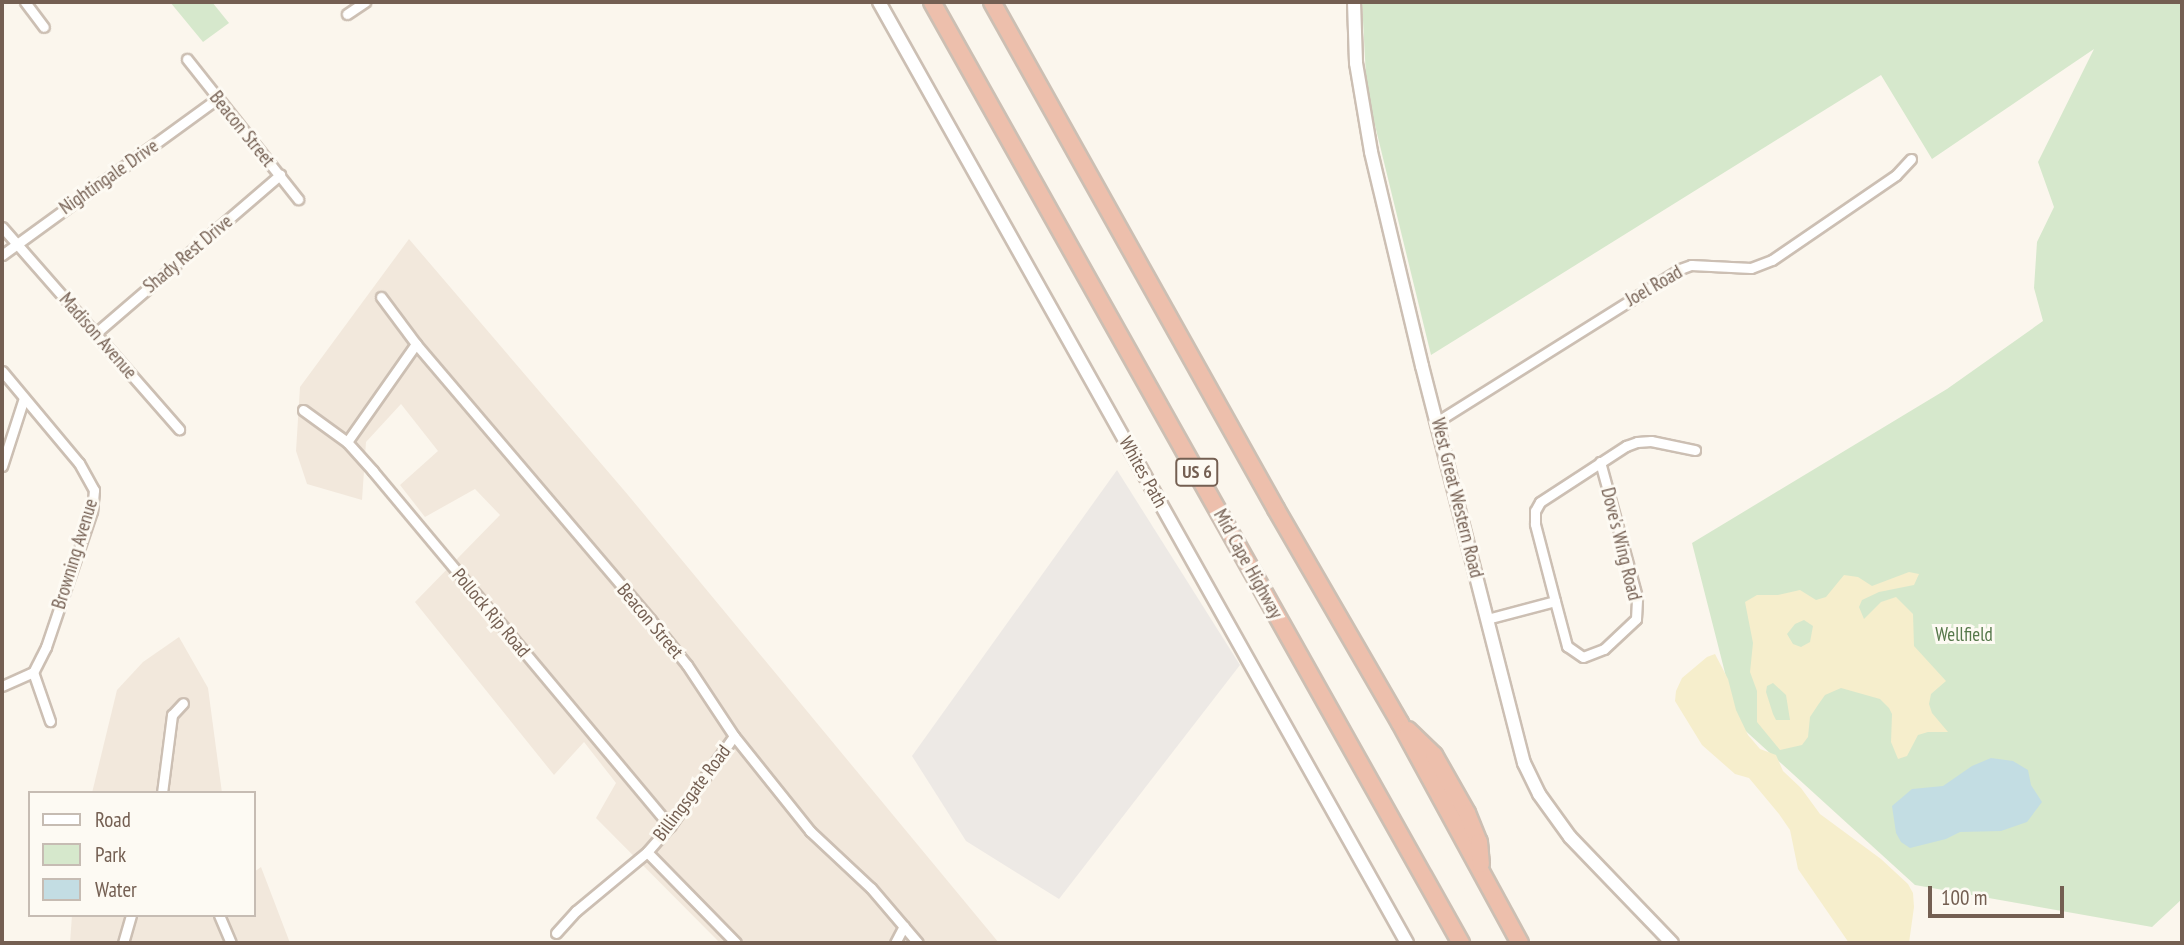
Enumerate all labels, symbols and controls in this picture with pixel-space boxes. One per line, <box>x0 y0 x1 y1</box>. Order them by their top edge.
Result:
street label: Beacon Street <box>205 87 279 171</box>
street label: Nightingale Drive <box>55 135 163 219</box>
street label: Shady Rest Drive <box>139 210 237 298</box>
street label: Joel Road <box>1622 261 1686 311</box>
street label: Madison Avenue <box>54 288 142 384</box>
street label: West Great Western Road <box>1426 416 1488 580</box>
street label: Whites Path <box>1114 432 1172 512</box>
road number: US 6 <box>1174 458 1220 486</box>
street label: Dove's Wing Road <box>1596 485 1646 603</box>
street label: Browning Avenue <box>47 496 103 612</box>
street label: Mid Cape Highway <box>1209 505 1287 623</box>
street label: Pollock Rip Road <box>447 564 535 662</box>
street label: Beacon Street <box>612 579 688 663</box>
park label: Wellfield <box>1935 624 1993 646</box>
street label: Billingsgate Road <box>649 741 735 845</box>
legend <box>28 791 256 917</box>
text: Road <box>95 806 131 833</box>
text: Park <box>95 841 126 868</box>
scale bar <box>1932 872 2068 916</box>
text: Water <box>95 876 137 903</box>
text: 100 m <box>1941 884 1987 911</box>

